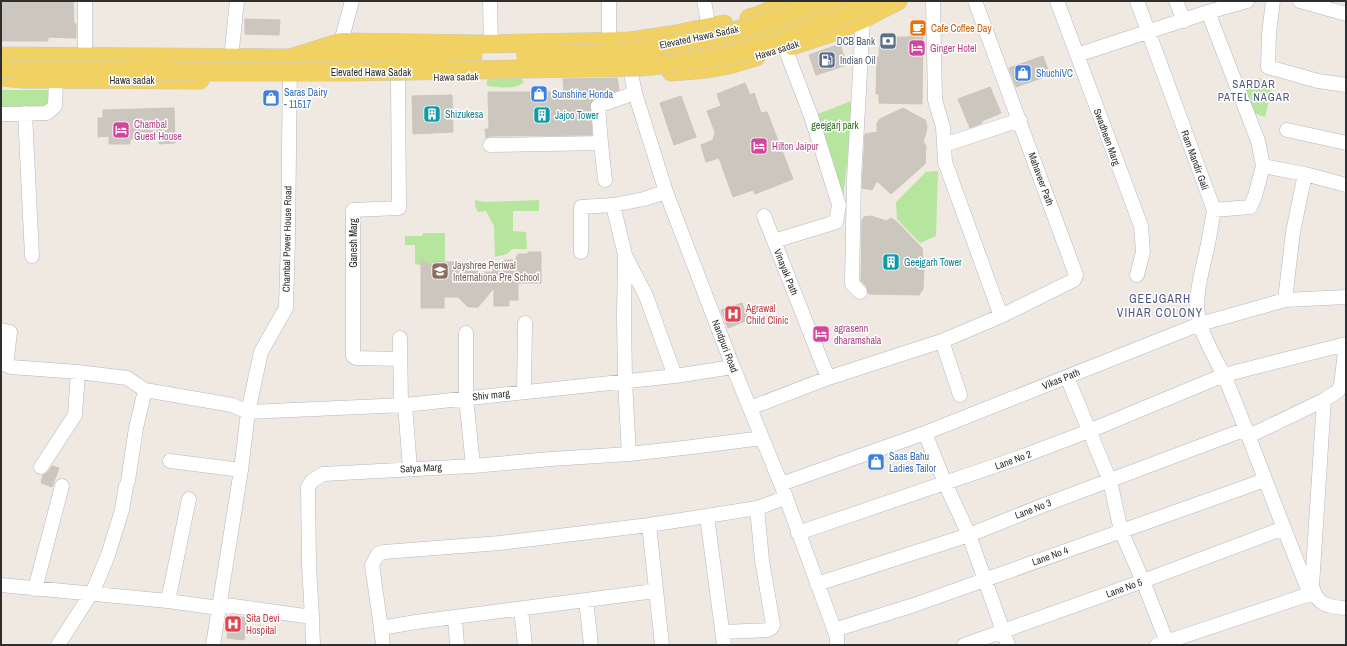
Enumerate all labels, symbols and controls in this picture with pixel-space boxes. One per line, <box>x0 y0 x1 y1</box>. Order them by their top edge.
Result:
cafe icon: Cafe Coffee Day <box>908 18 928 38</box>
street label: Elevated Hawa Sadak <box>658 22 741 52</box>
place label: Cafe Coffee Day <box>931 22 992 35</box>
bank icon: DCB Bank <box>878 31 898 51</box>
place label: DCB Bank <box>837 35 876 48</box>
street label: Hawa sadak <box>754 37 801 63</box>
hotel icon: Ginger Hotel <box>907 38 927 58</box>
place label: Ginger Hotel <box>930 42 977 55</box>
fuel station icon: Indian Oil <box>817 50 837 70</box>
place label: Indian Oil <box>840 54 876 67</box>
shop icon: ShuchiVC <box>1013 63 1033 83</box>
street label: Elevated Hawa Sadak <box>331 66 412 79</box>
place label: ShuchiVC <box>1036 67 1073 80</box>
street label: Hawa sadak <box>433 70 480 84</box>
street label: Hawa sadak <box>109 74 155 87</box>
district label: SARDAR PATEL NAGAR <box>1218 77 1290 104</box>
shop icon: Sunshine Honda <box>529 84 549 104</box>
place label: Saras Dairy - 11517 <box>284 86 328 111</box>
shop icon: Saras Dairy - 11517 <box>261 88 281 108</box>
place label: Sunshine Honda <box>552 88 614 101</box>
building icon: Shizukesa <box>422 104 442 124</box>
building icon: Jajoo Tower <box>532 105 552 125</box>
street label: Swadheen Marg <box>1091 107 1123 168</box>
place label: Shizukesa <box>445 108 484 121</box>
place label: Jajoo Tower <box>555 109 599 122</box>
place label: Chambal Guest House <box>134 118 182 143</box>
park label: geejgarj park <box>811 119 860 132</box>
hotel icon: Chambal Guest House <box>111 120 131 140</box>
street label: Ram Mandir Gali <box>1178 128 1212 192</box>
hotel icon: Hilton Jaipur <box>749 136 769 156</box>
place label: Hilton Jaipur <box>772 140 819 153</box>
street label: Mahaveer Path <box>1025 151 1057 207</box>
street label: Chambal Power House Road <box>280 186 294 292</box>
street label: Ganesh Marg <box>347 218 360 268</box>
street label: Vinayak Path <box>771 247 801 297</box>
building icon: Geejgarh Tower <box>881 252 901 272</box>
place label: Geejgarh Tower <box>904 256 962 269</box>
place label: Jayshree Periwal Internationa Pre School <box>453 259 539 284</box>
school or university icon: Jayshree Periwal Internationa Pre School <box>430 261 450 281</box>
district label: GEEJGARH VIHAR COLONY <box>1117 291 1203 321</box>
place label: Agrawal Child Clinic <box>745 302 788 327</box>
hospital icon: Agrawal Child Clinic <box>723 304 743 324</box>
street label: Nandpuri Road <box>709 318 741 374</box>
place label: agrasenn dharamshala <box>834 322 882 347</box>
hotel icon: agrasenn dharamshala <box>811 324 831 344</box>
street label: Vikas Path <box>1040 366 1082 392</box>
street label: Shiv marg <box>472 387 511 403</box>
street label: Lane No 2 <box>993 447 1033 473</box>
place label: Saas Bahu Ladies Tailor <box>889 450 936 475</box>
shop icon: Saas Bahu Ladies Tailor <box>866 452 886 472</box>
street label: Satya Marg <box>400 460 443 476</box>
street label: Lane No 3 <box>1013 496 1053 522</box>
street label: Lane No 4 <box>1030 543 1070 569</box>
street label: Lane No 5 <box>1104 575 1144 601</box>
place label: Sita Devi Hospital <box>246 612 280 637</box>
hospital icon: Sita Devi Hospital <box>223 614 243 634</box>

